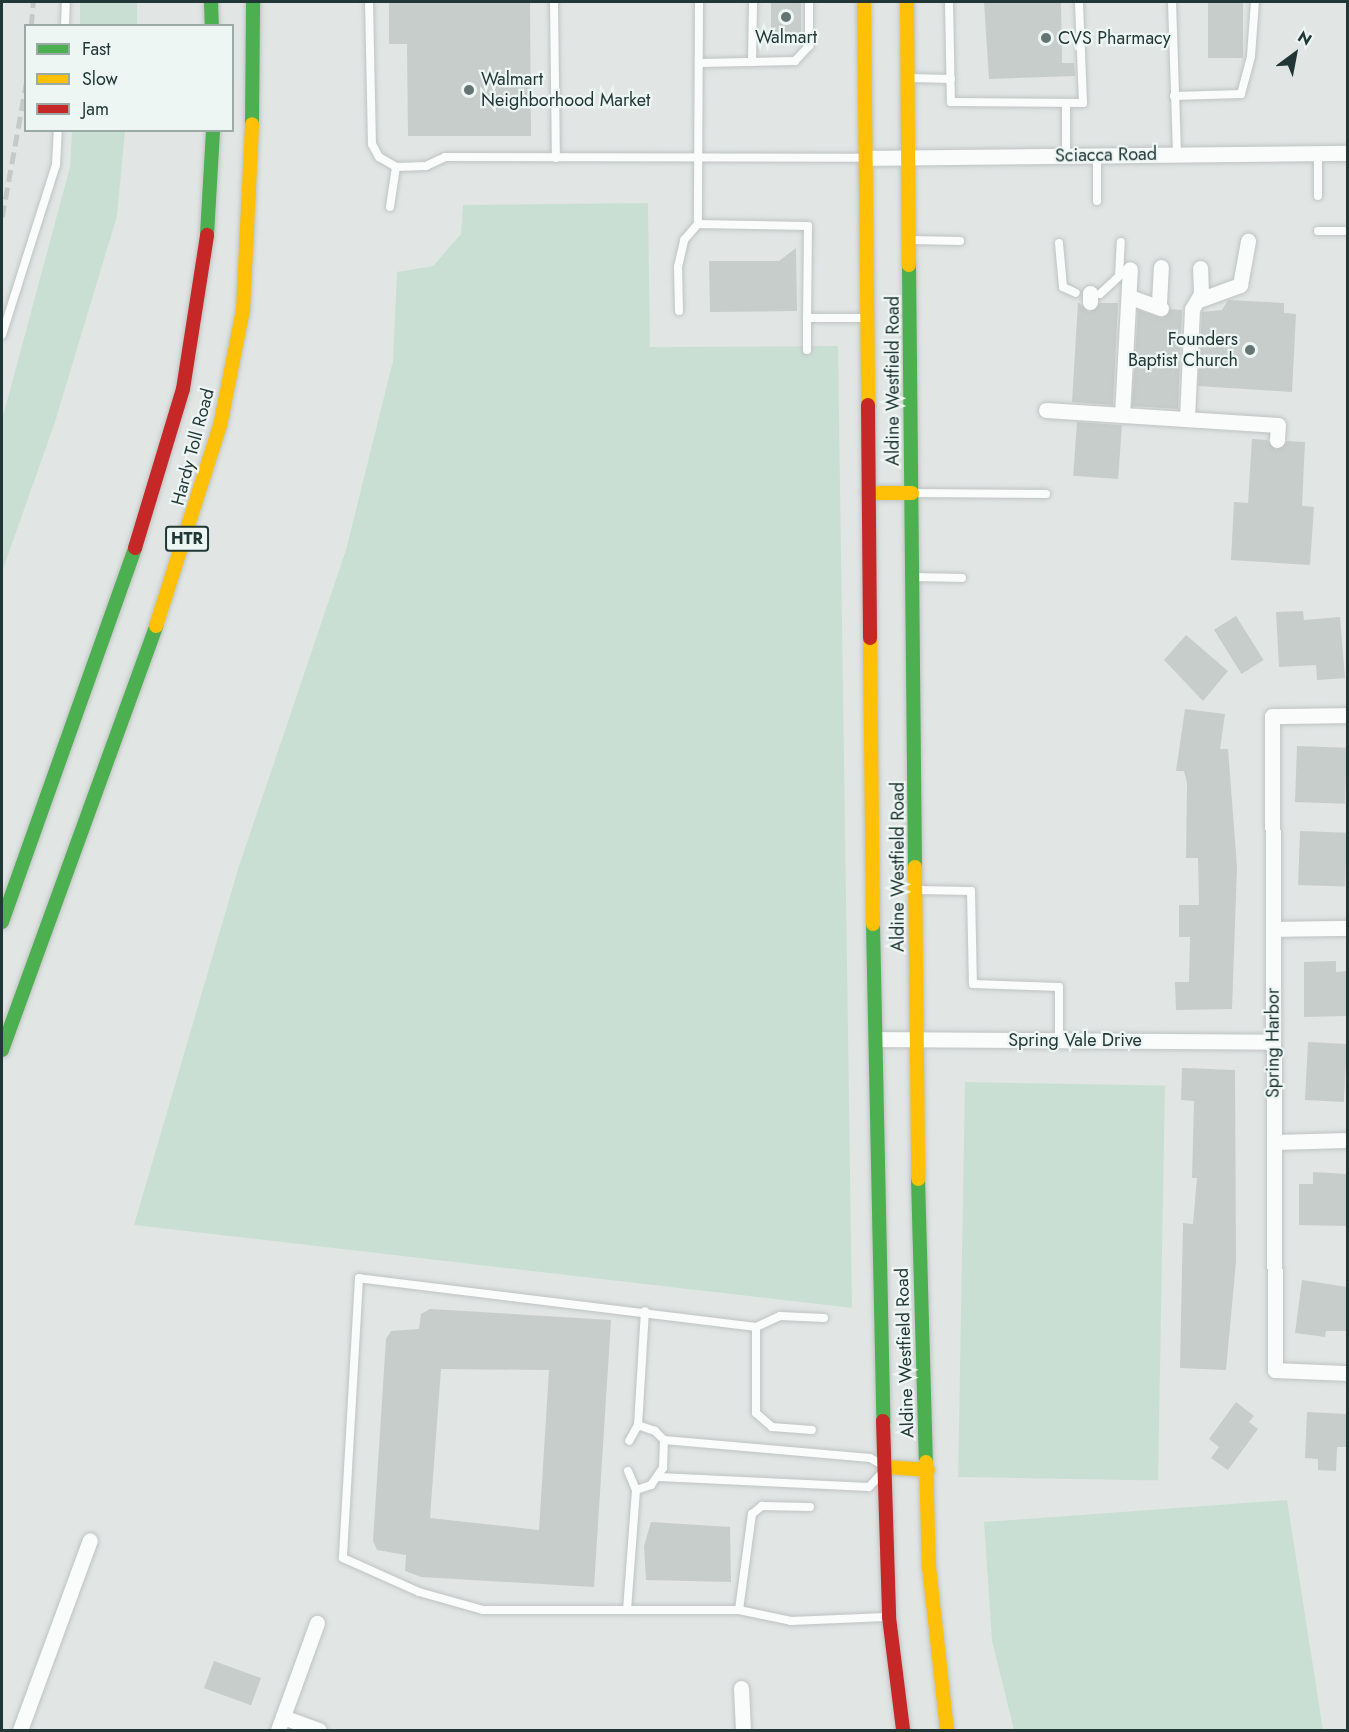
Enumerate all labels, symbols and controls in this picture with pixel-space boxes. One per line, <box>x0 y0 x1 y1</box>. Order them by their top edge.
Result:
marker: Walmart <box>779 10 793 24</box>
legend <box>24 24 234 132</box>
north arrow <box>1265 24 1325 84</box>
text: N <box>1293 25 1316 51</box>
place label: Walmart <box>755 26 817 48</box>
place label: CVS Pharmacy <box>1058 27 1171 49</box>
marker: CVS Pharmacy <box>1039 31 1053 45</box>
text: Fast <box>82 36 111 62</box>
text: Slow <box>82 66 118 92</box>
place label: Walmart Neighborhood Market <box>481 69 650 112</box>
marker: Walmart Neighborhood Market <box>462 83 476 97</box>
text: Jam <box>82 96 109 122</box>
street label: Sciacca Road <box>1055 143 1157 167</box>
street label: Aldine Westfield Road <box>882 296 904 466</box>
place label: Founders Baptist Church <box>1128 329 1238 372</box>
marker: Founders Baptist Church <box>1243 343 1257 357</box>
street label: Hardy Toll Road <box>167 386 219 508</box>
road number: HTR <box>164 526 210 552</box>
street label: Aldine Westfield Road <box>887 782 909 952</box>
street label: Spring Harbor <box>1262 988 1284 1098</box>
street label: Spring Vale Drive <box>1008 1029 1142 1051</box>
street label: Aldine Westfield Road <box>891 1268 919 1438</box>

